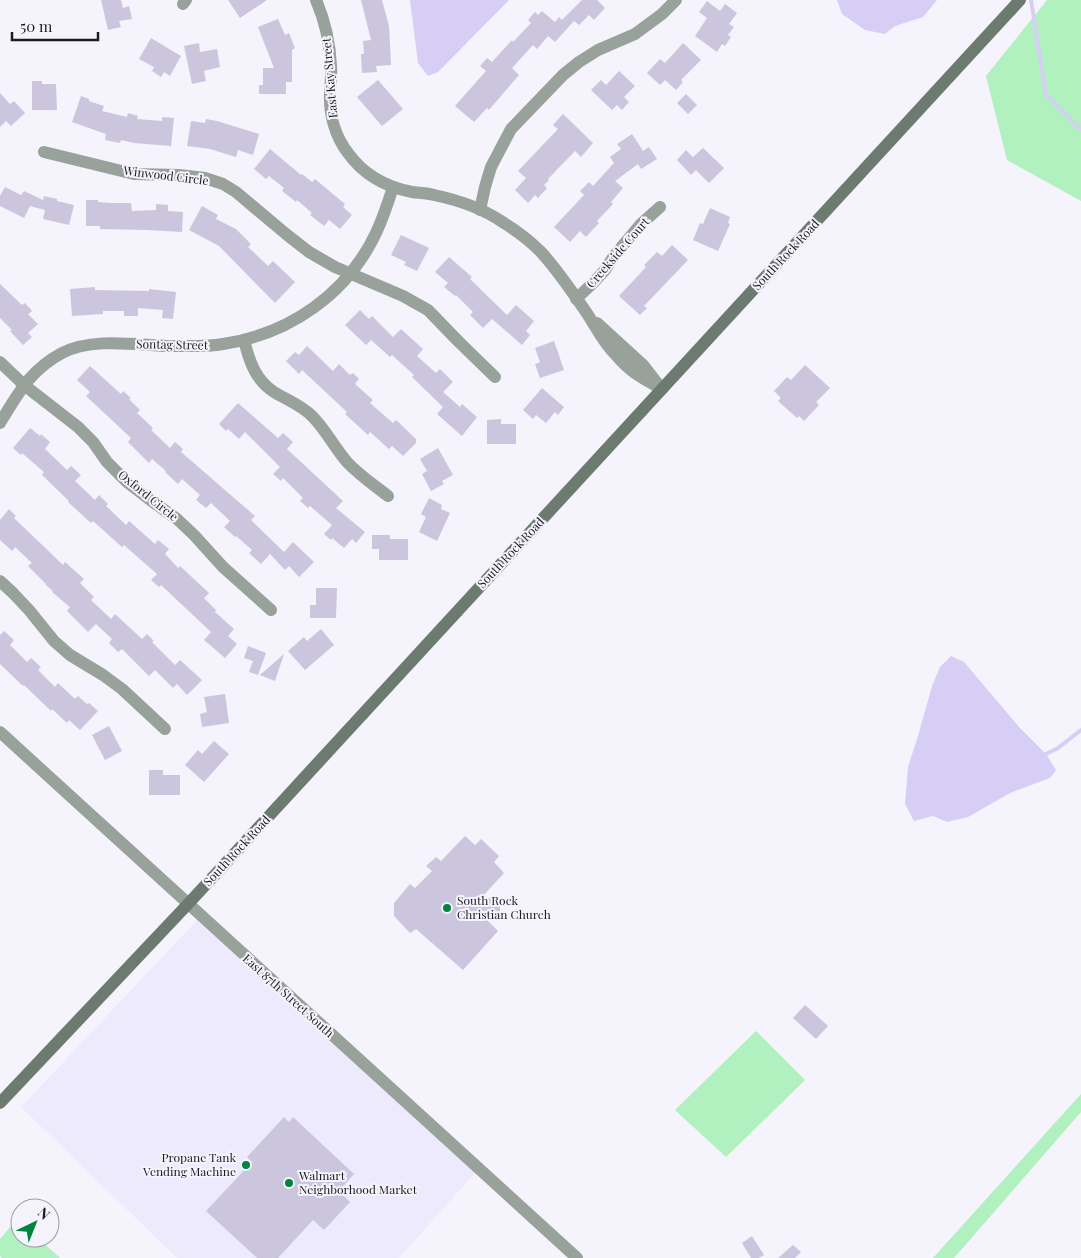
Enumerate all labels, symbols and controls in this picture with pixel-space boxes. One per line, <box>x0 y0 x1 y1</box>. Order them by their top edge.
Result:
scale bar <box>12 10 99 42</box>
text: 50 m <box>20 16 53 36</box>
street label: East Kay Street <box>317 37 340 119</box>
street label: Winwood Circle <box>122 162 210 188</box>
street label: Creekside Court <box>582 213 653 291</box>
street label: South Rock Road <box>748 215 822 293</box>
street label: Sontag Street <box>136 335 209 353</box>
street label: Oxford Circle <box>115 466 182 524</box>
street label: South Rock Road <box>473 513 547 591</box>
street label: South Rock Road <box>199 811 273 889</box>
place label: South Rock Christian Church <box>457 892 551 922</box>
marker: South Rock Christian Church <box>441 902 453 914</box>
street label: East 87th Street South <box>240 950 338 1040</box>
place label: Propane Tank Vending Machine <box>142 1149 236 1179</box>
marker: Propane Tank Vending Machine <box>240 1159 252 1171</box>
place label: Walmart Neighborhood Market <box>298 1167 418 1197</box>
marker: Walmart Neighborhood Market <box>283 1177 295 1189</box>
north arrow <box>10 1198 60 1248</box>
text: N <box>34 1203 54 1224</box>

